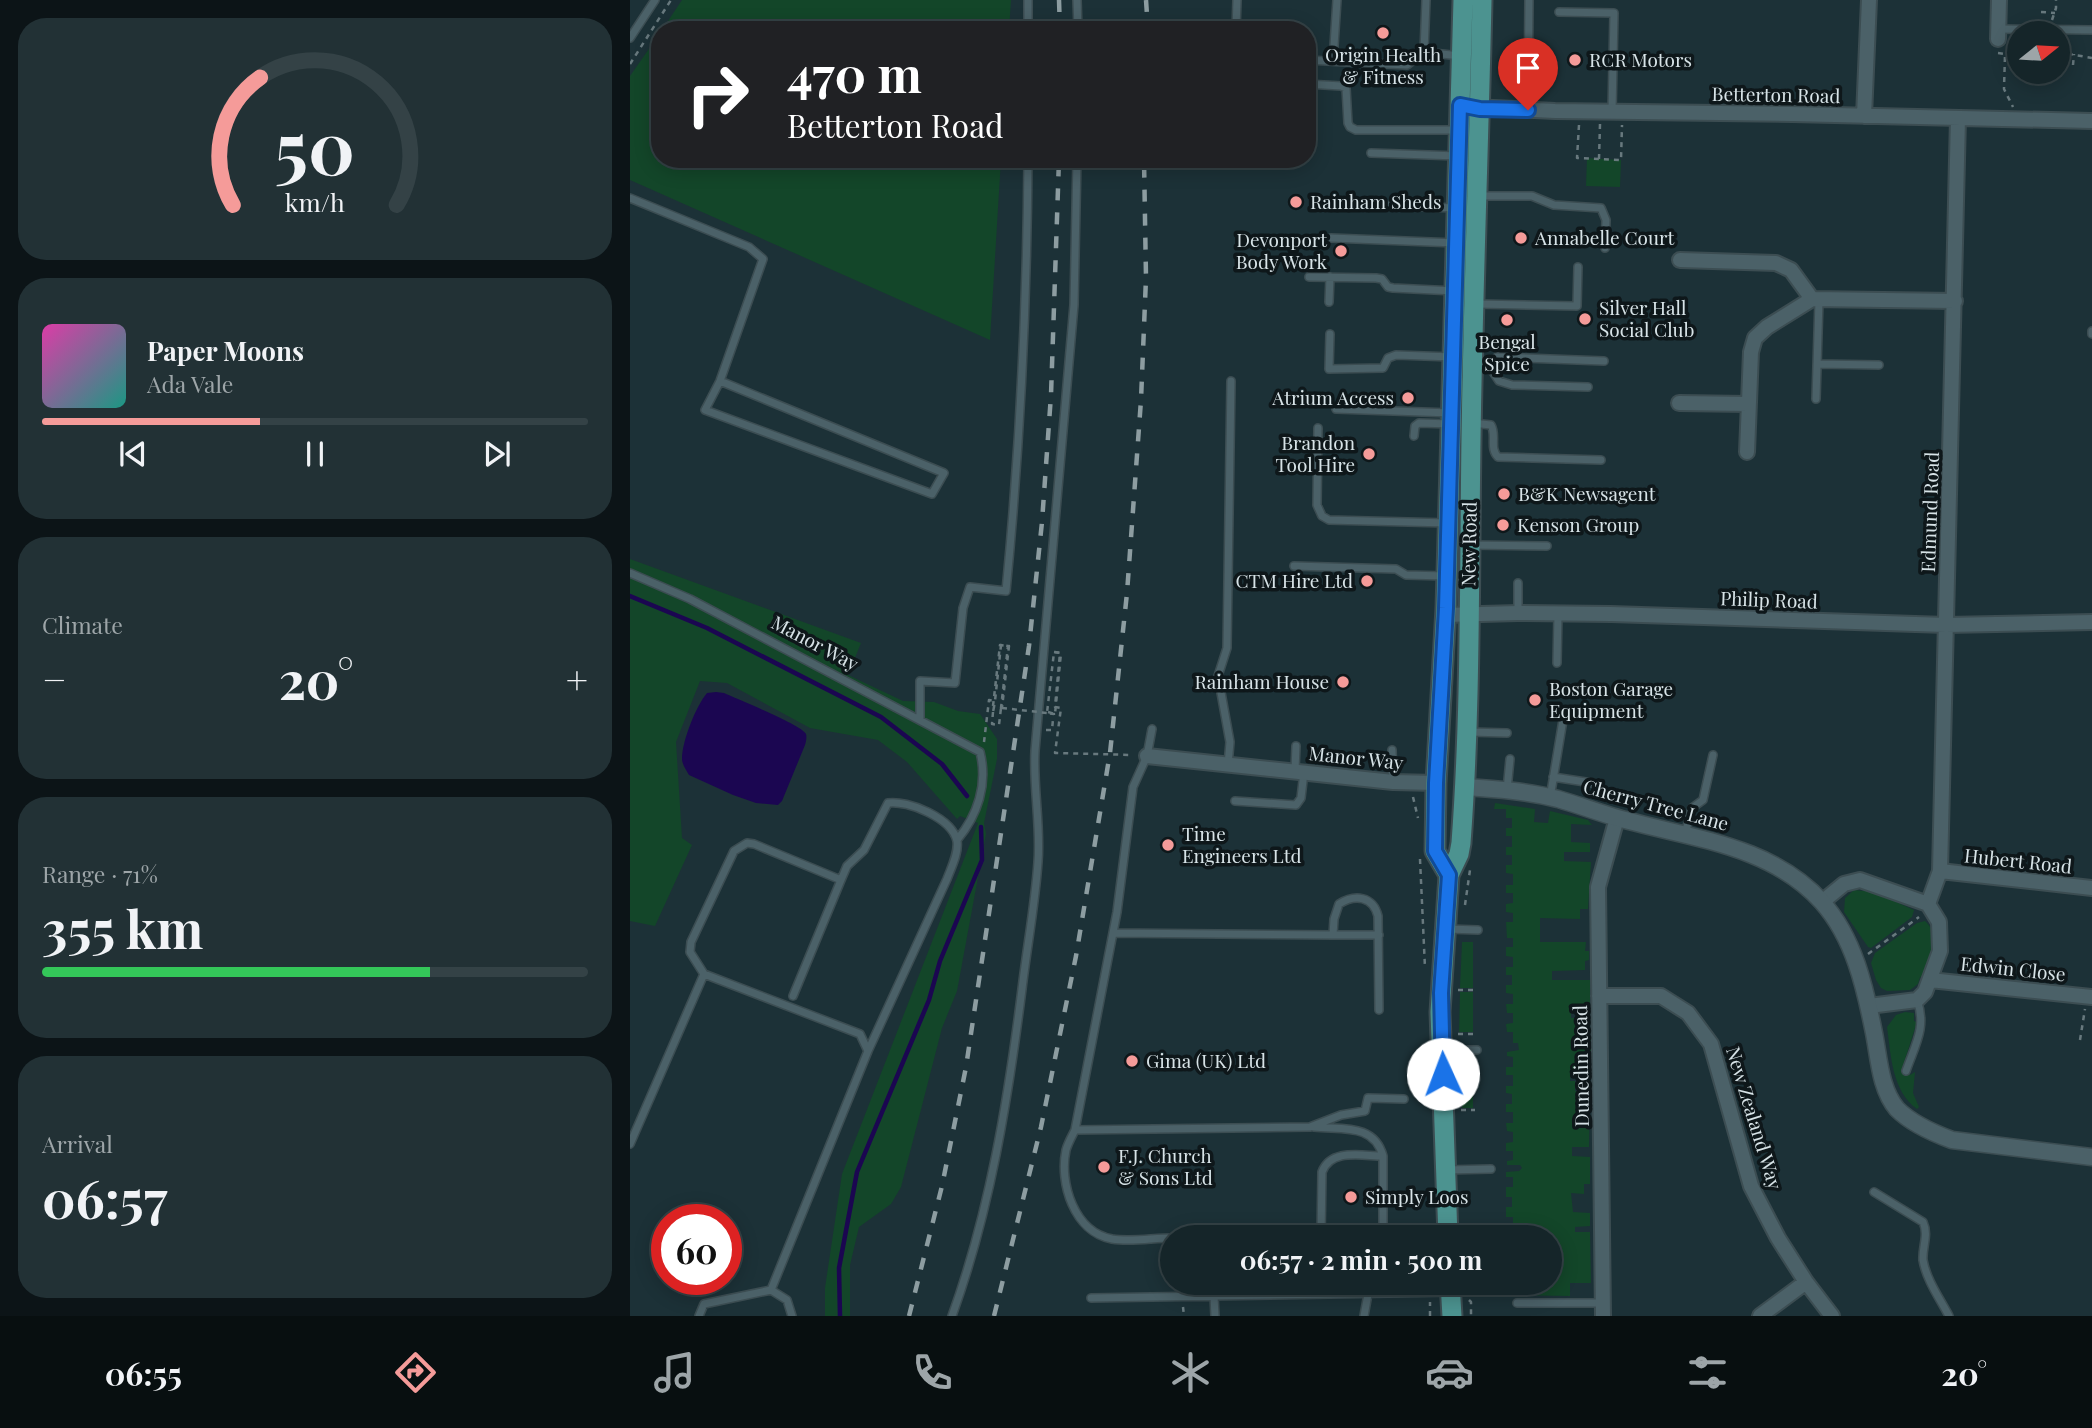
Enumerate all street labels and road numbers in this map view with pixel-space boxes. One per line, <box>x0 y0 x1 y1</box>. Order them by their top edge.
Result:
street label: Betterton Road <box>1711 80 1841 108</box>
street label: Edmund Road <box>1914 451 1944 573</box>
street label: New Road <box>1454 501 1482 587</box>
street label: Philip Road <box>1720 584 1818 614</box>
street label: Manor Way <box>767 608 864 676</box>
street label: Manor Way <box>1307 739 1405 775</box>
street label: Cherry Tree Lane <box>1581 772 1732 836</box>
street label: Hubert Road <box>1963 841 2073 879</box>
street label: Edwin Close <box>1959 950 2067 986</box>
street label: Dunedin Road <box>1566 1005 1594 1127</box>
street label: New Zealand Way <box>1721 1043 1789 1193</box>

